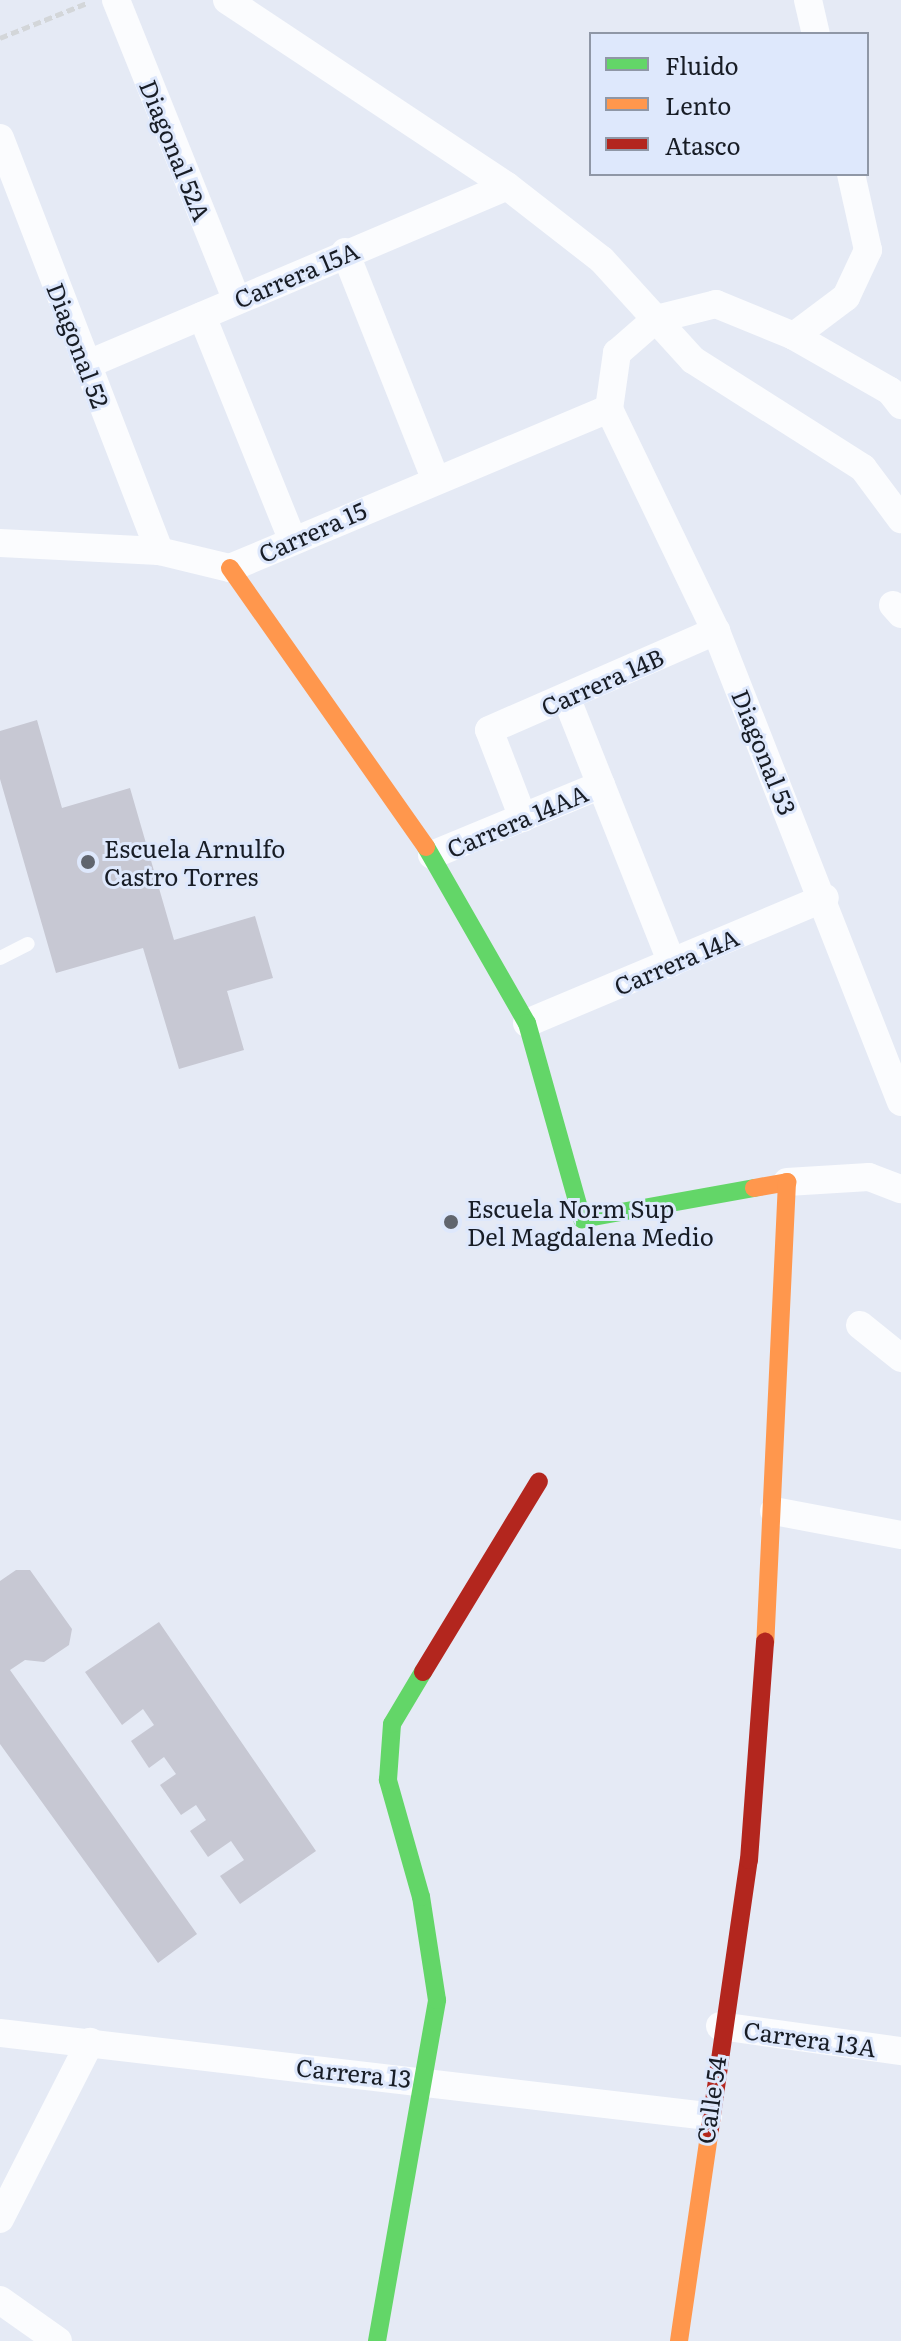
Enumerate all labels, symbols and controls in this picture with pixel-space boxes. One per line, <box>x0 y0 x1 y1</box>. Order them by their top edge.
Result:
legend <box>589 32 869 176</box>
text: Fluido <box>665 47 739 82</box>
street label: Diagonal 52A <box>135 75 217 225</box>
text: Lento <box>665 87 731 122</box>
text: Atasco <box>665 127 740 162</box>
street label: Carrera 15A <box>229 235 363 313</box>
street label: Diagonal 52 <box>42 278 116 412</box>
street label: Carrera 15 <box>254 494 370 568</box>
street label: Carrera 14B <box>536 641 668 721</box>
street label: Diagonal 53 <box>727 685 803 819</box>
street label: Carrera 14AA <box>442 777 592 863</box>
place label: Escuela Arnulfo Castro Torres <box>104 834 285 890</box>
marker: Escuela Arnulfo Castro Torres <box>79 853 97 871</box>
street label: Carrera 14A <box>609 922 743 1000</box>
place label: Escuela Norm Sup Del Magdalena Medio <box>467 1194 714 1250</box>
marker: Escuela Norm Sup Del Magdalena Medio <box>442 1213 460 1231</box>
street label: Carrera 13A <box>742 2014 878 2062</box>
street label: Carrera 13 <box>295 2052 413 2092</box>
street label: Calle 54 <box>690 2054 730 2146</box>

